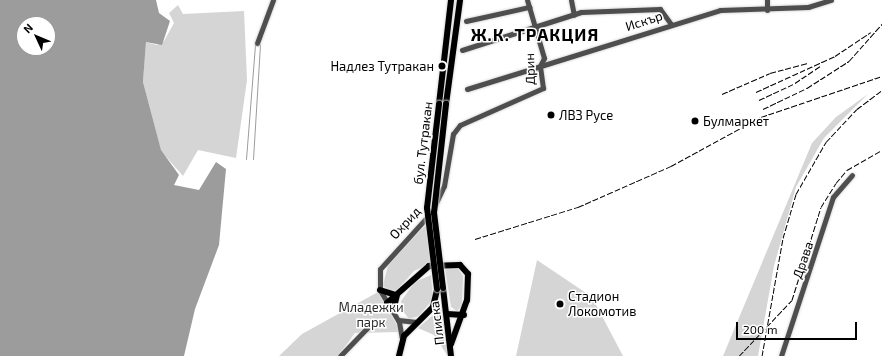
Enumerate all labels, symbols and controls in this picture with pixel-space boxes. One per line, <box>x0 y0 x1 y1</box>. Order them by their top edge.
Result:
street label: Искър <box>623 8 665 34</box>
north arrow <box>16 16 56 56</box>
text: N <box>20 21 35 35</box>
district label: Ж.К. ТРАКЦИЯ <box>471 25 599 45</box>
street label: Дрин <box>522 53 538 85</box>
place label: Надлез Тутракан <box>330 58 434 74</box>
marker: Надлез Тутракан <box>437 61 447 71</box>
street label: бул. Тутракан <box>410 101 436 185</box>
place label: ЛВЗ Русе <box>559 107 613 123</box>
marker: ЛВЗ Русе <box>546 110 556 120</box>
place label: Булмаркет <box>703 113 769 129</box>
marker: Булмаркет <box>690 116 700 126</box>
street label: Охрид <box>386 204 424 242</box>
street label: Драва <box>789 239 817 281</box>
place label: Стадион Локомотив <box>568 289 636 320</box>
marker: Стадион Локомотив <box>555 299 565 309</box>
park label: Младежки парк <box>338 300 404 331</box>
street label: Плиска <box>427 300 447 346</box>
scale bar <box>738 314 859 340</box>
text: 200 m <box>743 322 777 336</box>

